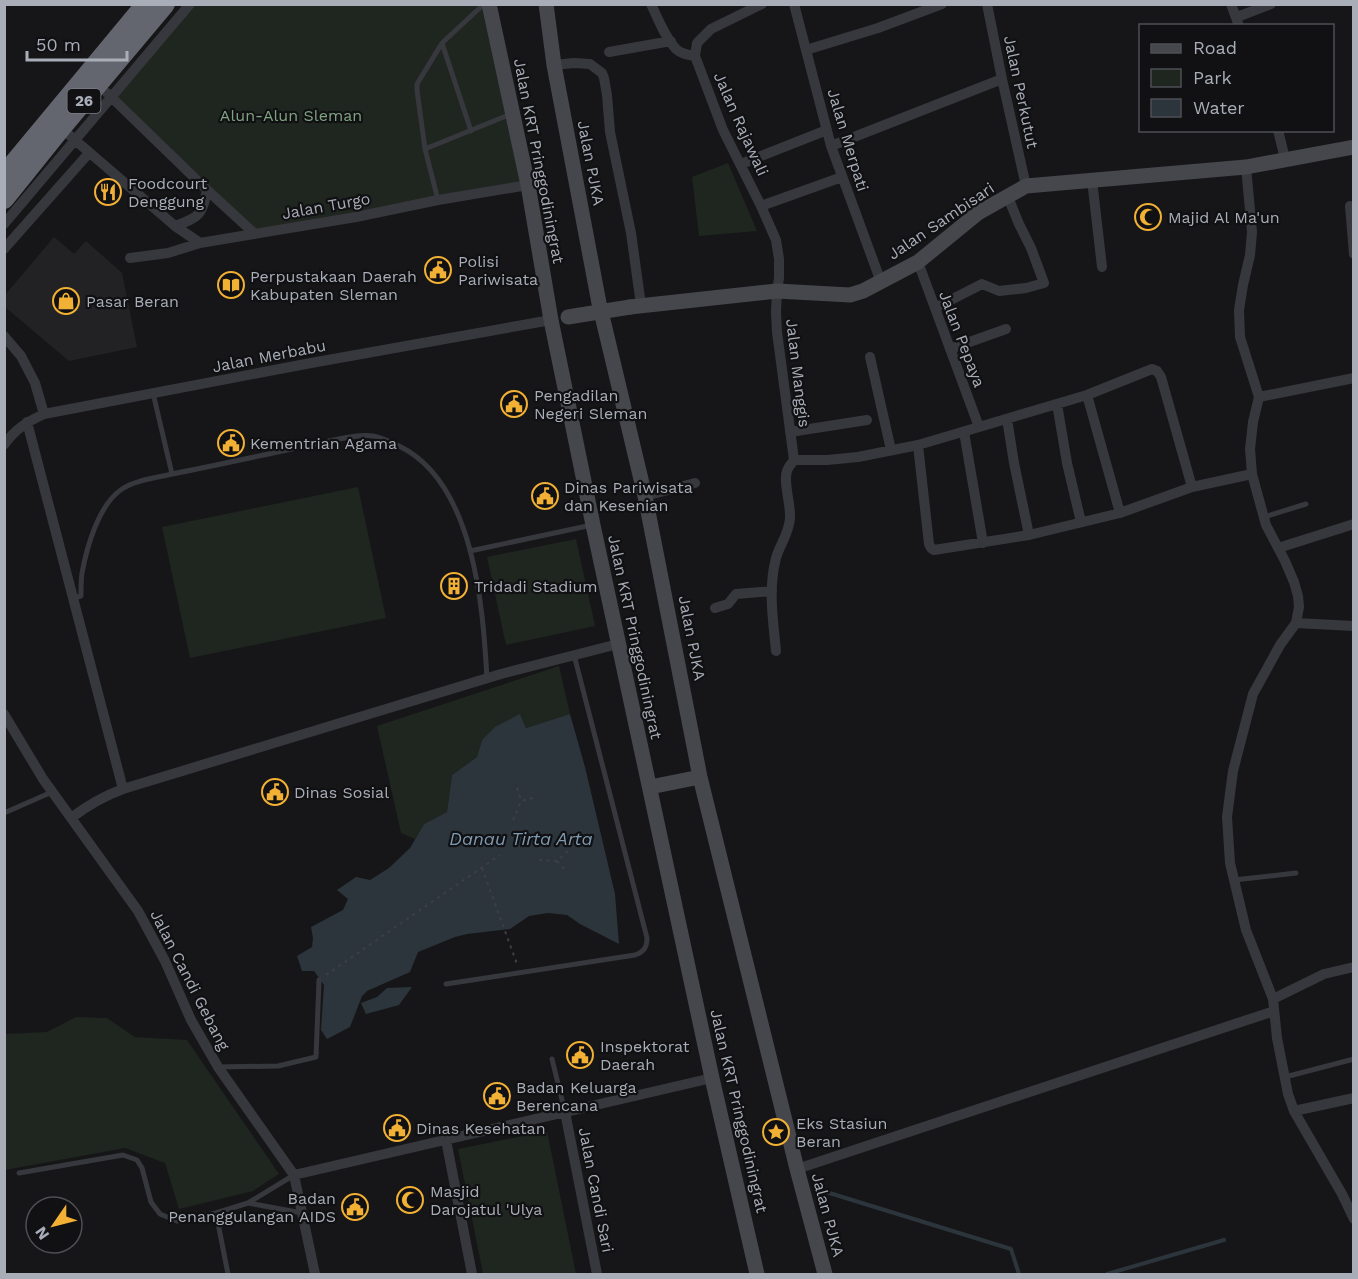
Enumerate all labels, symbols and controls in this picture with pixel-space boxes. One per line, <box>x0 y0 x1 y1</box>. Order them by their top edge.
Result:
scale bar <box>27 24 128 62</box>
legend <box>1139 24 1334 132</box>
text: 50 m <box>36 34 81 55</box>
street label: Jalan Perkutut <box>1000 34 1042 150</box>
text: Road <box>1193 37 1237 58</box>
street label: Jalan KRT Pringgodiningrat <box>510 57 568 265</box>
text: Park <box>1193 67 1232 88</box>
street label: Jalan Rajawali <box>710 69 772 179</box>
street label: Jalan Merpati <box>823 86 873 194</box>
road number: 26 <box>68 89 100 113</box>
text: Water <box>1193 97 1245 118</box>
park label: Alun-Alun Sleman <box>220 106 362 125</box>
street label: Jalan PJKA <box>573 119 609 207</box>
place label: Foodcourt Denggung <box>128 174 208 211</box>
restaurant icon: Foodcourt Denggung <box>93 177 123 207</box>
street label: Jalan Sambisari <box>884 178 998 264</box>
street label: Jalan Turgo <box>280 189 372 223</box>
mosque icon: Majid Al Ma'un <box>1133 202 1163 232</box>
place label: Majid Al Ma'un <box>1168 208 1280 227</box>
place label: Polisi Pariwisata <box>458 252 538 289</box>
public building icon: Polisi Pariwisata <box>423 255 453 285</box>
place label: Perpustakaan Daerah Kabupaten Sleman <box>250 267 417 304</box>
library icon: Perpustakaan Daerah Kabupaten Sleman <box>216 270 246 300</box>
shop icon: Pasar Beran <box>51 286 81 316</box>
street label: Jalan Pepaya <box>935 288 989 390</box>
place label: Pasar Beran <box>86 292 179 311</box>
street label: Jalan Manggis <box>782 318 814 428</box>
street label: Jalan Merbabu <box>211 336 327 376</box>
place label: Pengadilan Negeri Sleman <box>534 386 647 423</box>
public building icon: Pengadilan Negeri Sleman <box>499 389 529 419</box>
public building icon: Kementrian Agama <box>216 428 246 458</box>
place label: Kementrian Agama <box>250 434 397 453</box>
place label: Dinas Pariwisata dan Kesenian <box>564 478 693 515</box>
public building icon: Dinas Pariwisata dan Kesenian <box>530 481 560 511</box>
street label: Jalan KRT Pringgodiningrat <box>604 533 666 741</box>
building icon: Tridadi Stadium <box>439 571 469 601</box>
place label: Tridadi Stadium <box>474 577 598 596</box>
street label: Jalan PJKA <box>674 594 710 682</box>
public building icon: Dinas Sosial <box>260 777 290 807</box>
place label: Dinas Sosial <box>294 783 389 802</box>
water label: Danau Tirta Arta <box>449 828 593 849</box>
street label: Jalan Candi Gebang <box>146 907 234 1054</box>
street label: Jalan KRT Pringgodiningrat <box>706 1007 772 1215</box>
place label: Inspektorat Daerah <box>600 1037 690 1074</box>
public building icon: Inspektorat Daerah <box>565 1040 595 1070</box>
place label: Badan Keluarga Berencana <box>516 1078 637 1115</box>
public building icon: Badan Keluarga Berencana <box>482 1081 512 1111</box>
public building icon: Dinas Kesehatan <box>382 1113 412 1143</box>
place label: Eks Stasiun Beran <box>796 1114 887 1151</box>
place icon: Eks Stasiun Beran <box>761 1117 791 1147</box>
place label: Dinas Kesehatan <box>416 1119 546 1138</box>
street label: Jalan Candi Sari <box>575 1126 617 1254</box>
street label: Jalan PJKA <box>808 1171 848 1259</box>
place label: Masjid Darojatul 'Ulya <box>430 1182 542 1219</box>
mosque icon: Masjid Darojatul 'Ulya <box>395 1185 425 1215</box>
place label: Badan Penanggulangan AIDS <box>168 1189 336 1226</box>
public building icon: Badan Penanggulangan AIDS <box>340 1192 370 1222</box>
north arrow <box>24 1195 84 1255</box>
text: N <box>31 1223 53 1244</box>

